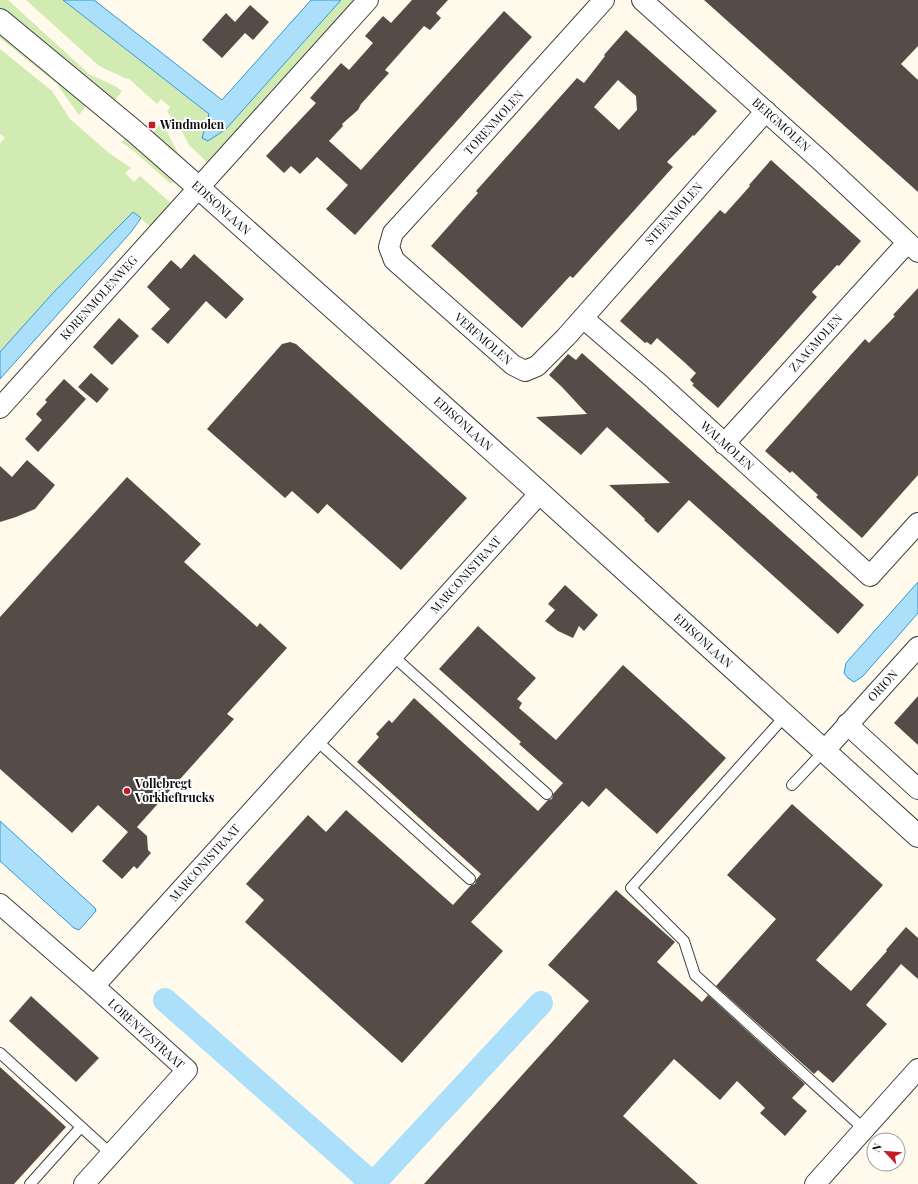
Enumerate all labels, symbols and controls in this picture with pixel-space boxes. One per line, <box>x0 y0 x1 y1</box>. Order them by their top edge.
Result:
street label: TORENMOLEN <box>460 86 527 158</box>
street label: BERGMOLEN <box>749 94 815 155</box>
place label: Windmolen <box>159 116 225 132</box>
marker: Windmolen <box>147 120 157 130</box>
street label: EDISONLAAN <box>189 177 255 238</box>
street label: STEENMOLEN <box>641 178 706 248</box>
street label: KORENMOLENWEG <box>56 251 141 343</box>
street label: VERFMOLEN <box>451 308 516 368</box>
street label: ZAAGMOLEN <box>785 310 846 375</box>
street label: EDISONLAAN <box>431 393 497 454</box>
street label: WALMOLEN <box>697 416 758 474</box>
street label: MARCONISTRAAT <box>426 532 505 616</box>
street label: EDISONLAAN <box>671 610 737 671</box>
street label: ORION <box>864 666 901 705</box>
place label: Vollebregt Vorkheftrucks <box>134 775 215 805</box>
marker: Vollebregt Vorkheftrucks <box>122 786 132 796</box>
street label: MARCONISTRAAT <box>165 820 244 904</box>
street label: LORENTZSTRAAT <box>105 995 189 1072</box>
north arrow <box>866 1132 906 1172</box>
text: N <box>868 1140 885 1154</box>

